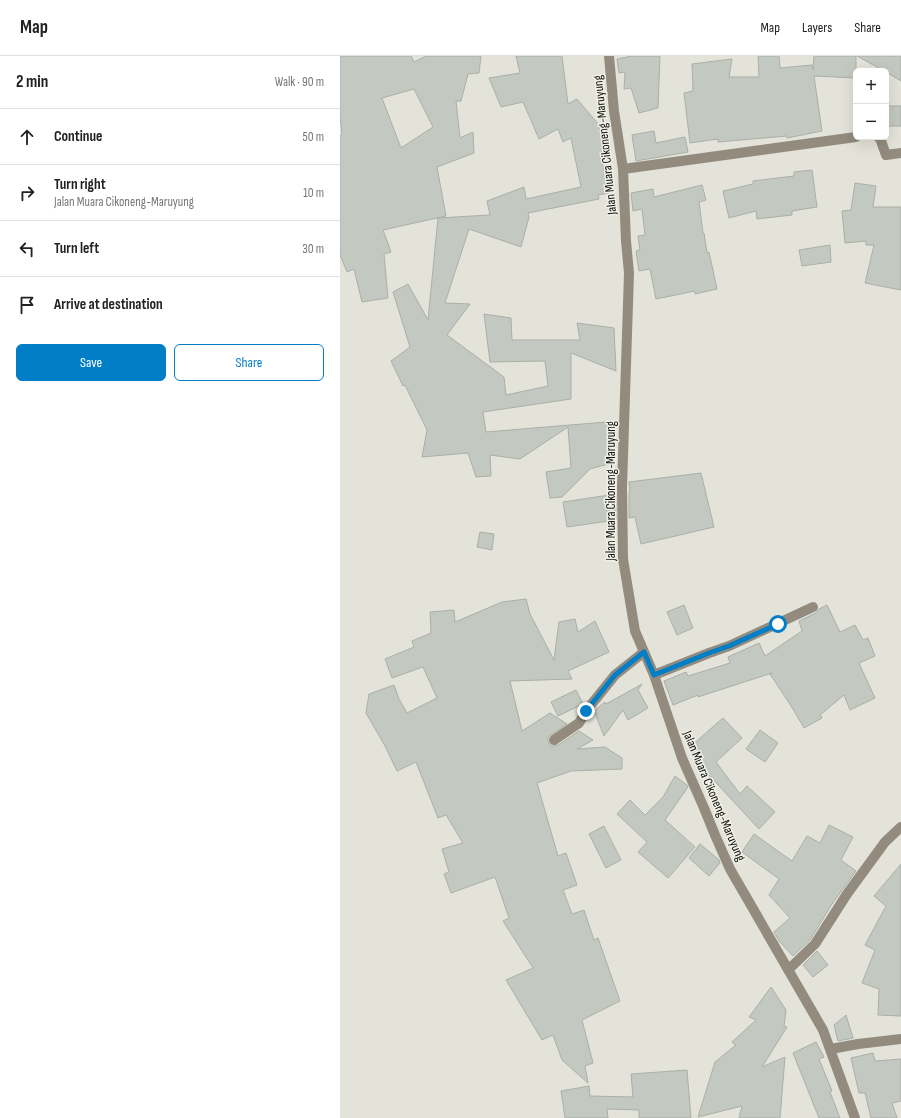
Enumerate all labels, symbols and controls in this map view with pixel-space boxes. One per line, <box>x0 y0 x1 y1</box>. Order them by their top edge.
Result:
text: Map <box>20 16 48 39</box>
text: Map <box>760 19 780 36</box>
text: Layers <box>802 19 832 36</box>
text: Share <box>854 19 881 36</box>
map controls <box>853 68 889 140</box>
button: + <box>853 68 889 104</box>
text: 2 min <box>16 72 48 92</box>
text: Walk · 90 m <box>275 74 324 90</box>
street label: Jalan Muara Cikoneng-Maruyung <box>590 75 620 216</box>
button: − <box>853 104 889 140</box>
icon: ahead <box>16 126 38 148</box>
text: Continue <box>54 127 103 146</box>
text: 50 m <box>303 129 324 145</box>
text: Turn right <box>54 175 106 194</box>
icon: right <box>16 182 38 204</box>
text: 10 m <box>303 185 324 201</box>
text: Jalan Muara Cikoneng-Maruyung <box>54 194 194 210</box>
icon: left <box>16 238 38 260</box>
text: Turn left <box>54 239 99 258</box>
text: 30 m <box>302 241 324 257</box>
icon: arrive <box>16 294 38 316</box>
text: Arrive at destination <box>54 295 163 314</box>
button: Save <box>16 344 166 381</box>
button: Share <box>174 344 324 381</box>
street label: Jalan Muara Cikoneng-Maruyung <box>603 421 619 562</box>
route start <box>769 615 787 633</box>
route end <box>577 702 595 720</box>
street label: Jalan Muara Cikoneng-Maruyung <box>679 727 749 864</box>

